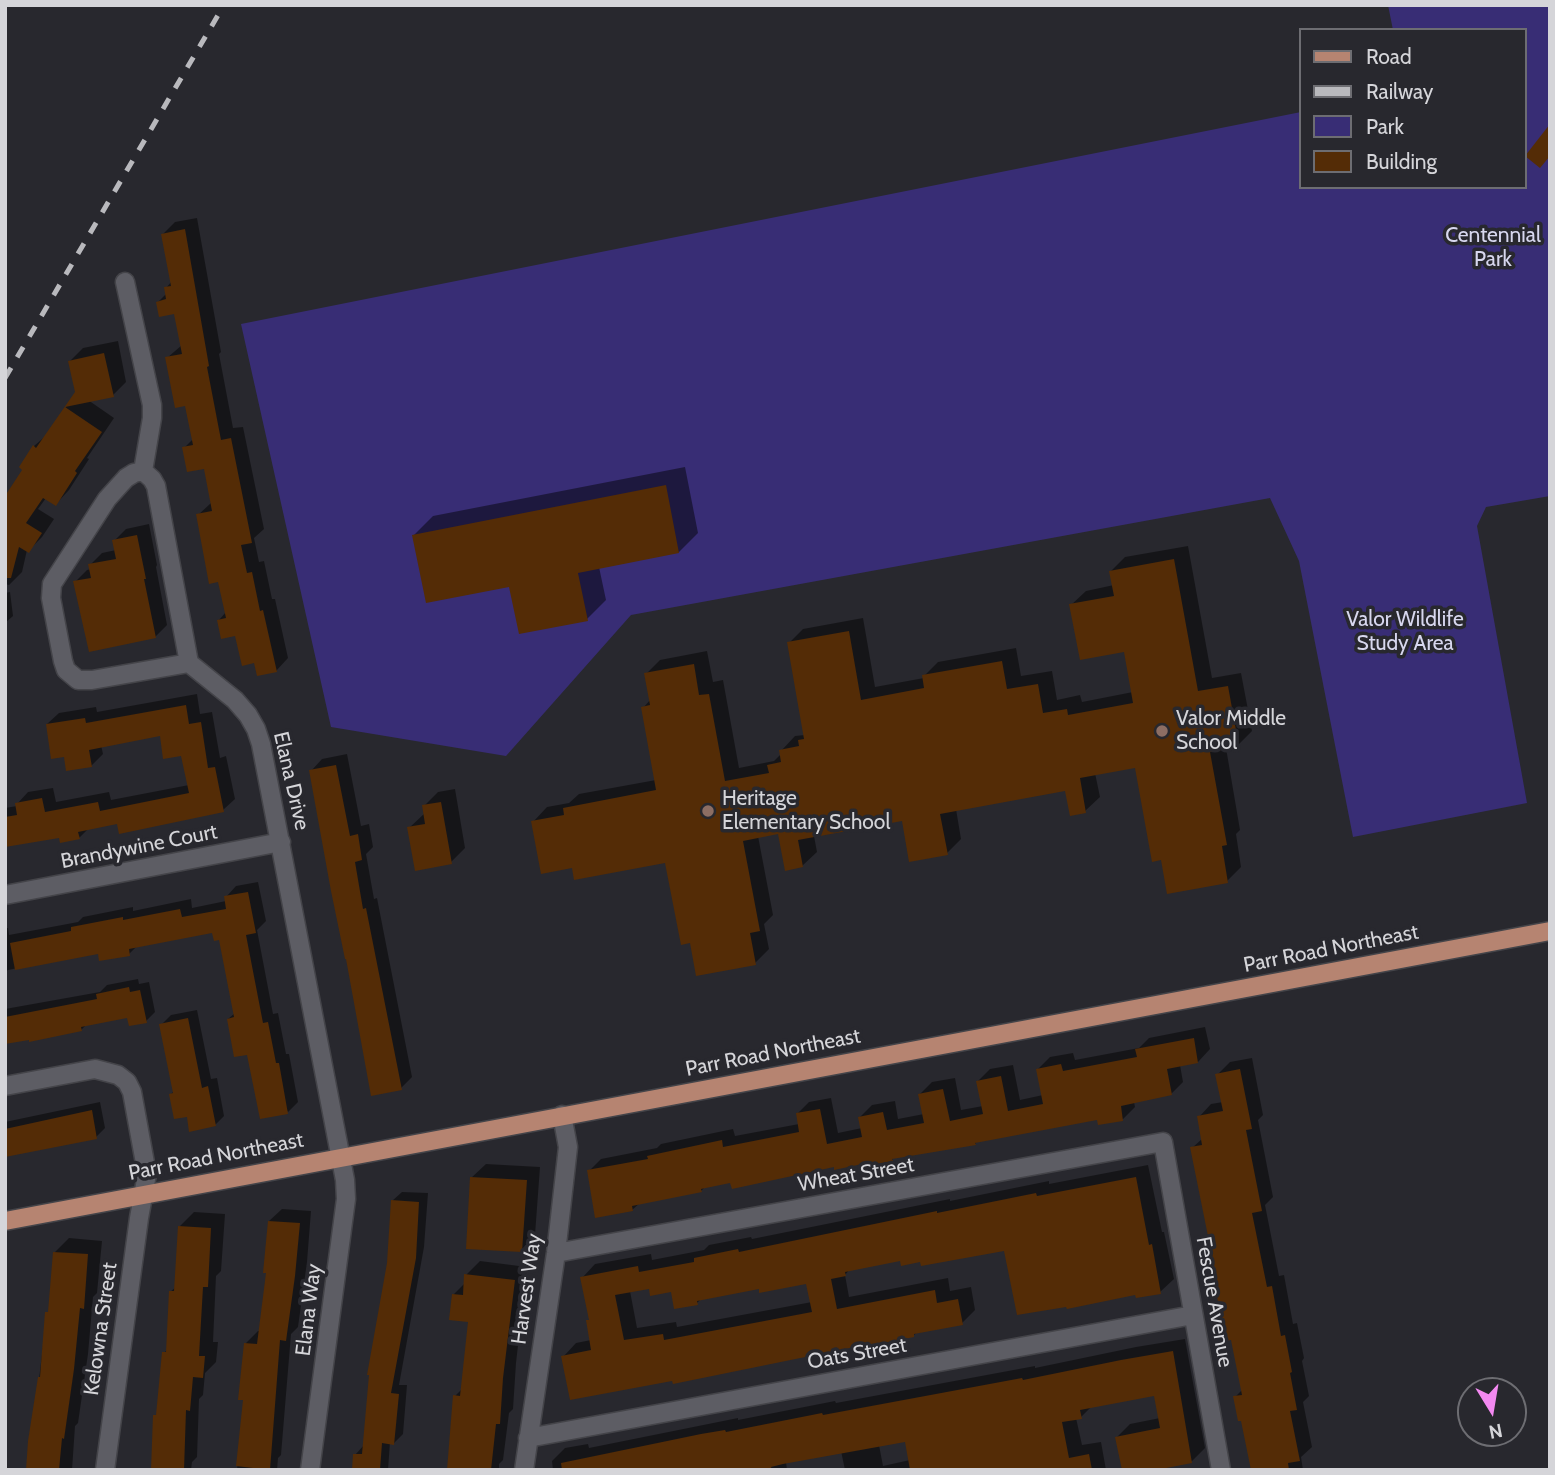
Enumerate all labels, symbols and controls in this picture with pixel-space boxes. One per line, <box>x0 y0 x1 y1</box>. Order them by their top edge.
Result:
legend <box>1300 28 1527 189</box>
text: Road <box>1366 44 1412 69</box>
text: Railway <box>1366 79 1433 104</box>
text: Park <box>1366 114 1404 139</box>
text: Building <box>1366 149 1437 174</box>
park label: Centennial Park <box>1445 223 1541 273</box>
park label: Valor Wildlife Study Area <box>1346 607 1464 657</box>
place label: Valor Middle School <box>1176 706 1286 756</box>
marker: Valor Middle School <box>1154 723 1170 739</box>
street label: Elana Drive <box>267 729 315 833</box>
place label: Heritage Elementary School <box>722 786 890 836</box>
marker: Heritage Elementary School <box>700 803 716 819</box>
street label: Brandywine Court <box>59 819 219 875</box>
street label: Parr Road Northeast <box>1241 920 1421 978</box>
street label: Parr Road Northeast <box>683 1024 863 1082</box>
street label: Parr Road Northeast <box>126 1128 306 1186</box>
street label: Wheat Street <box>796 1152 916 1198</box>
street label: Harvest Way <box>507 1232 547 1346</box>
street label: Fescue Avenue <box>1190 1235 1238 1369</box>
street label: Kelowna Street <box>79 1261 123 1397</box>
street label: Elana Way <box>291 1263 327 1357</box>
street label: Oats Street <box>805 1333 909 1375</box>
north arrow <box>1457 1377 1527 1447</box>
text: N <box>1487 1419 1505 1444</box>

